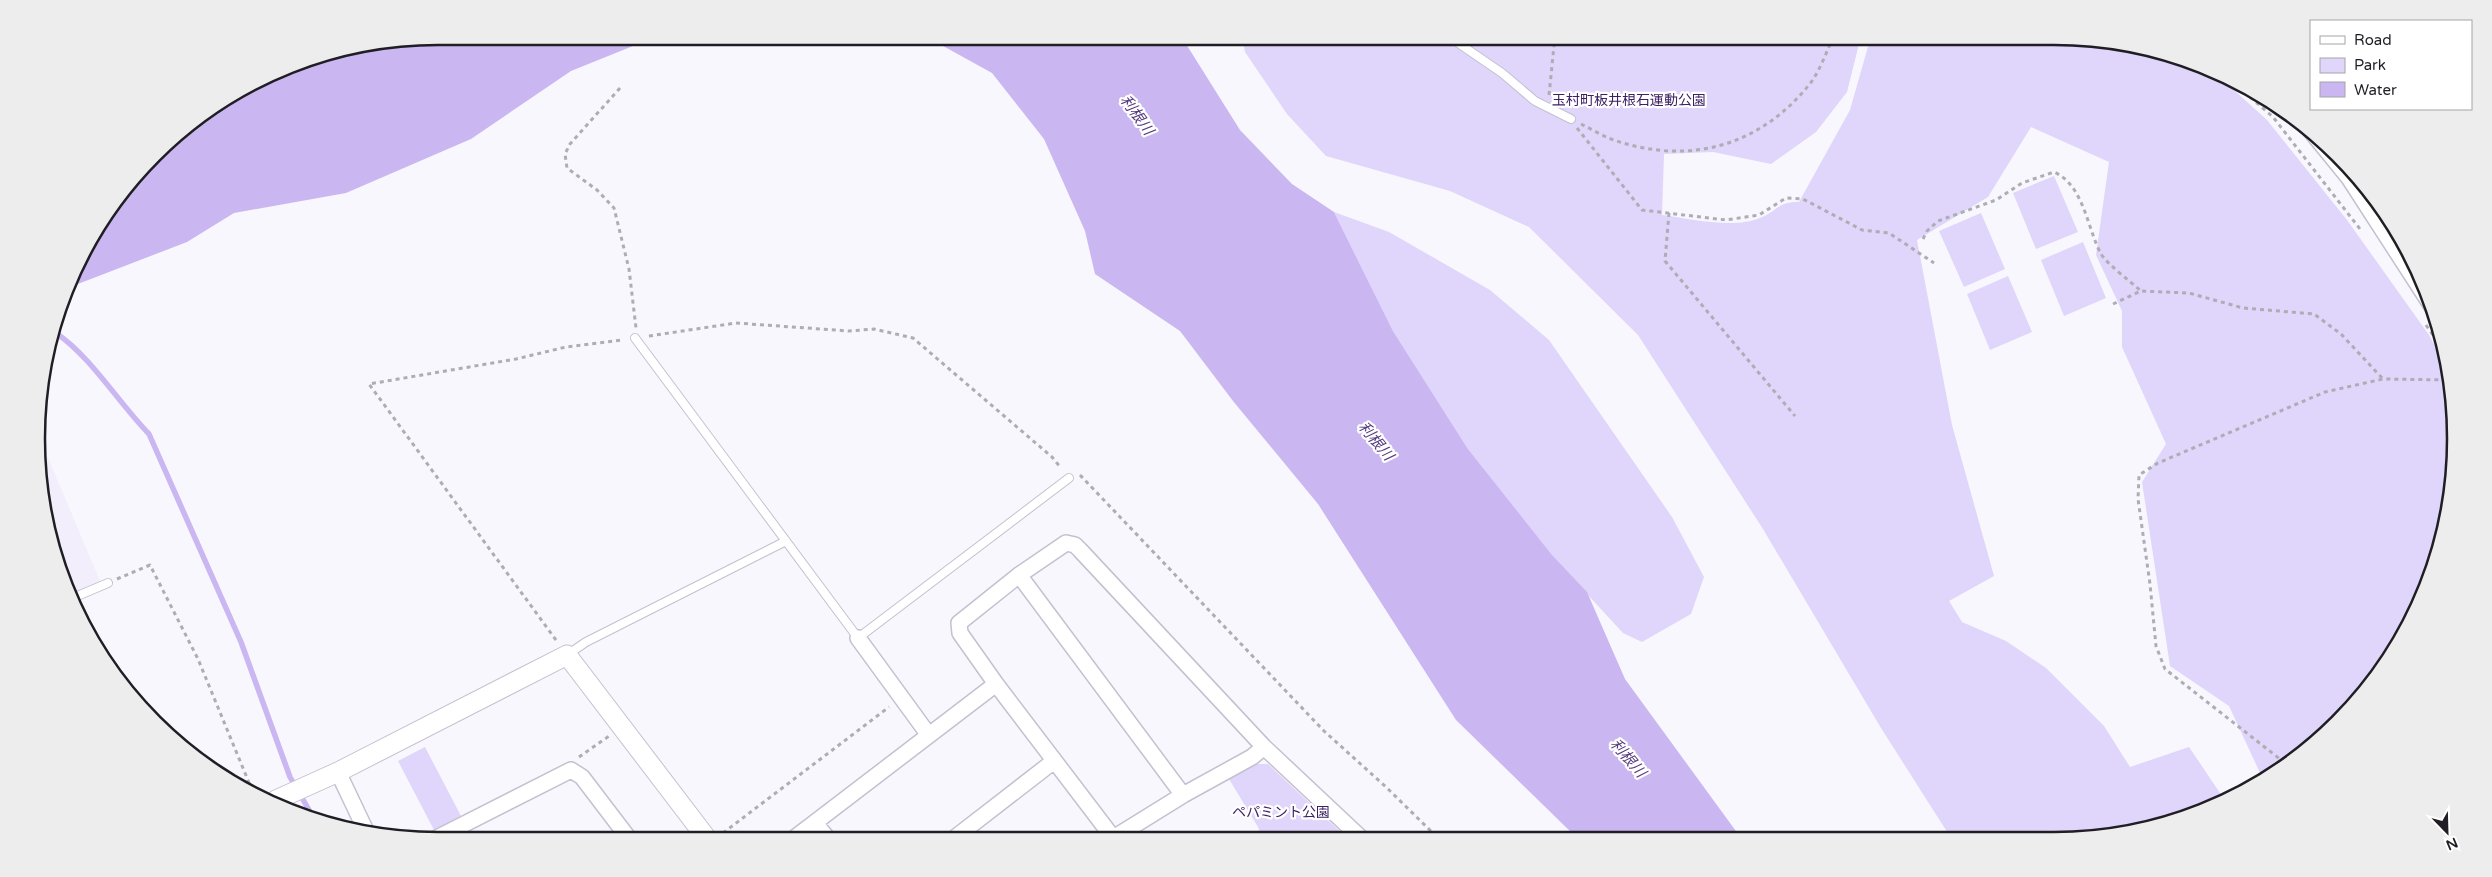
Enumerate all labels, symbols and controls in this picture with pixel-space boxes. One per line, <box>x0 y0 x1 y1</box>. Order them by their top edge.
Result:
legend <box>2310 20 2472 110</box>
text: Road <box>2354 31 2392 49</box>
text: Park <box>2354 56 2386 74</box>
text: Water <box>2354 81 2397 99</box>
water label: 利根川 <box>1116 92 1159 140</box>
park label: 玉村町板井根石運動公園 <box>1552 92 1706 109</box>
water label: 利根川 <box>1355 418 1399 466</box>
water label: 利根川 <box>1606 735 1651 782</box>
park label: ペパミント公園 <box>1232 804 1330 821</box>
north arrow <box>2422 807 2472 857</box>
text: N <box>2443 833 2460 854</box>

